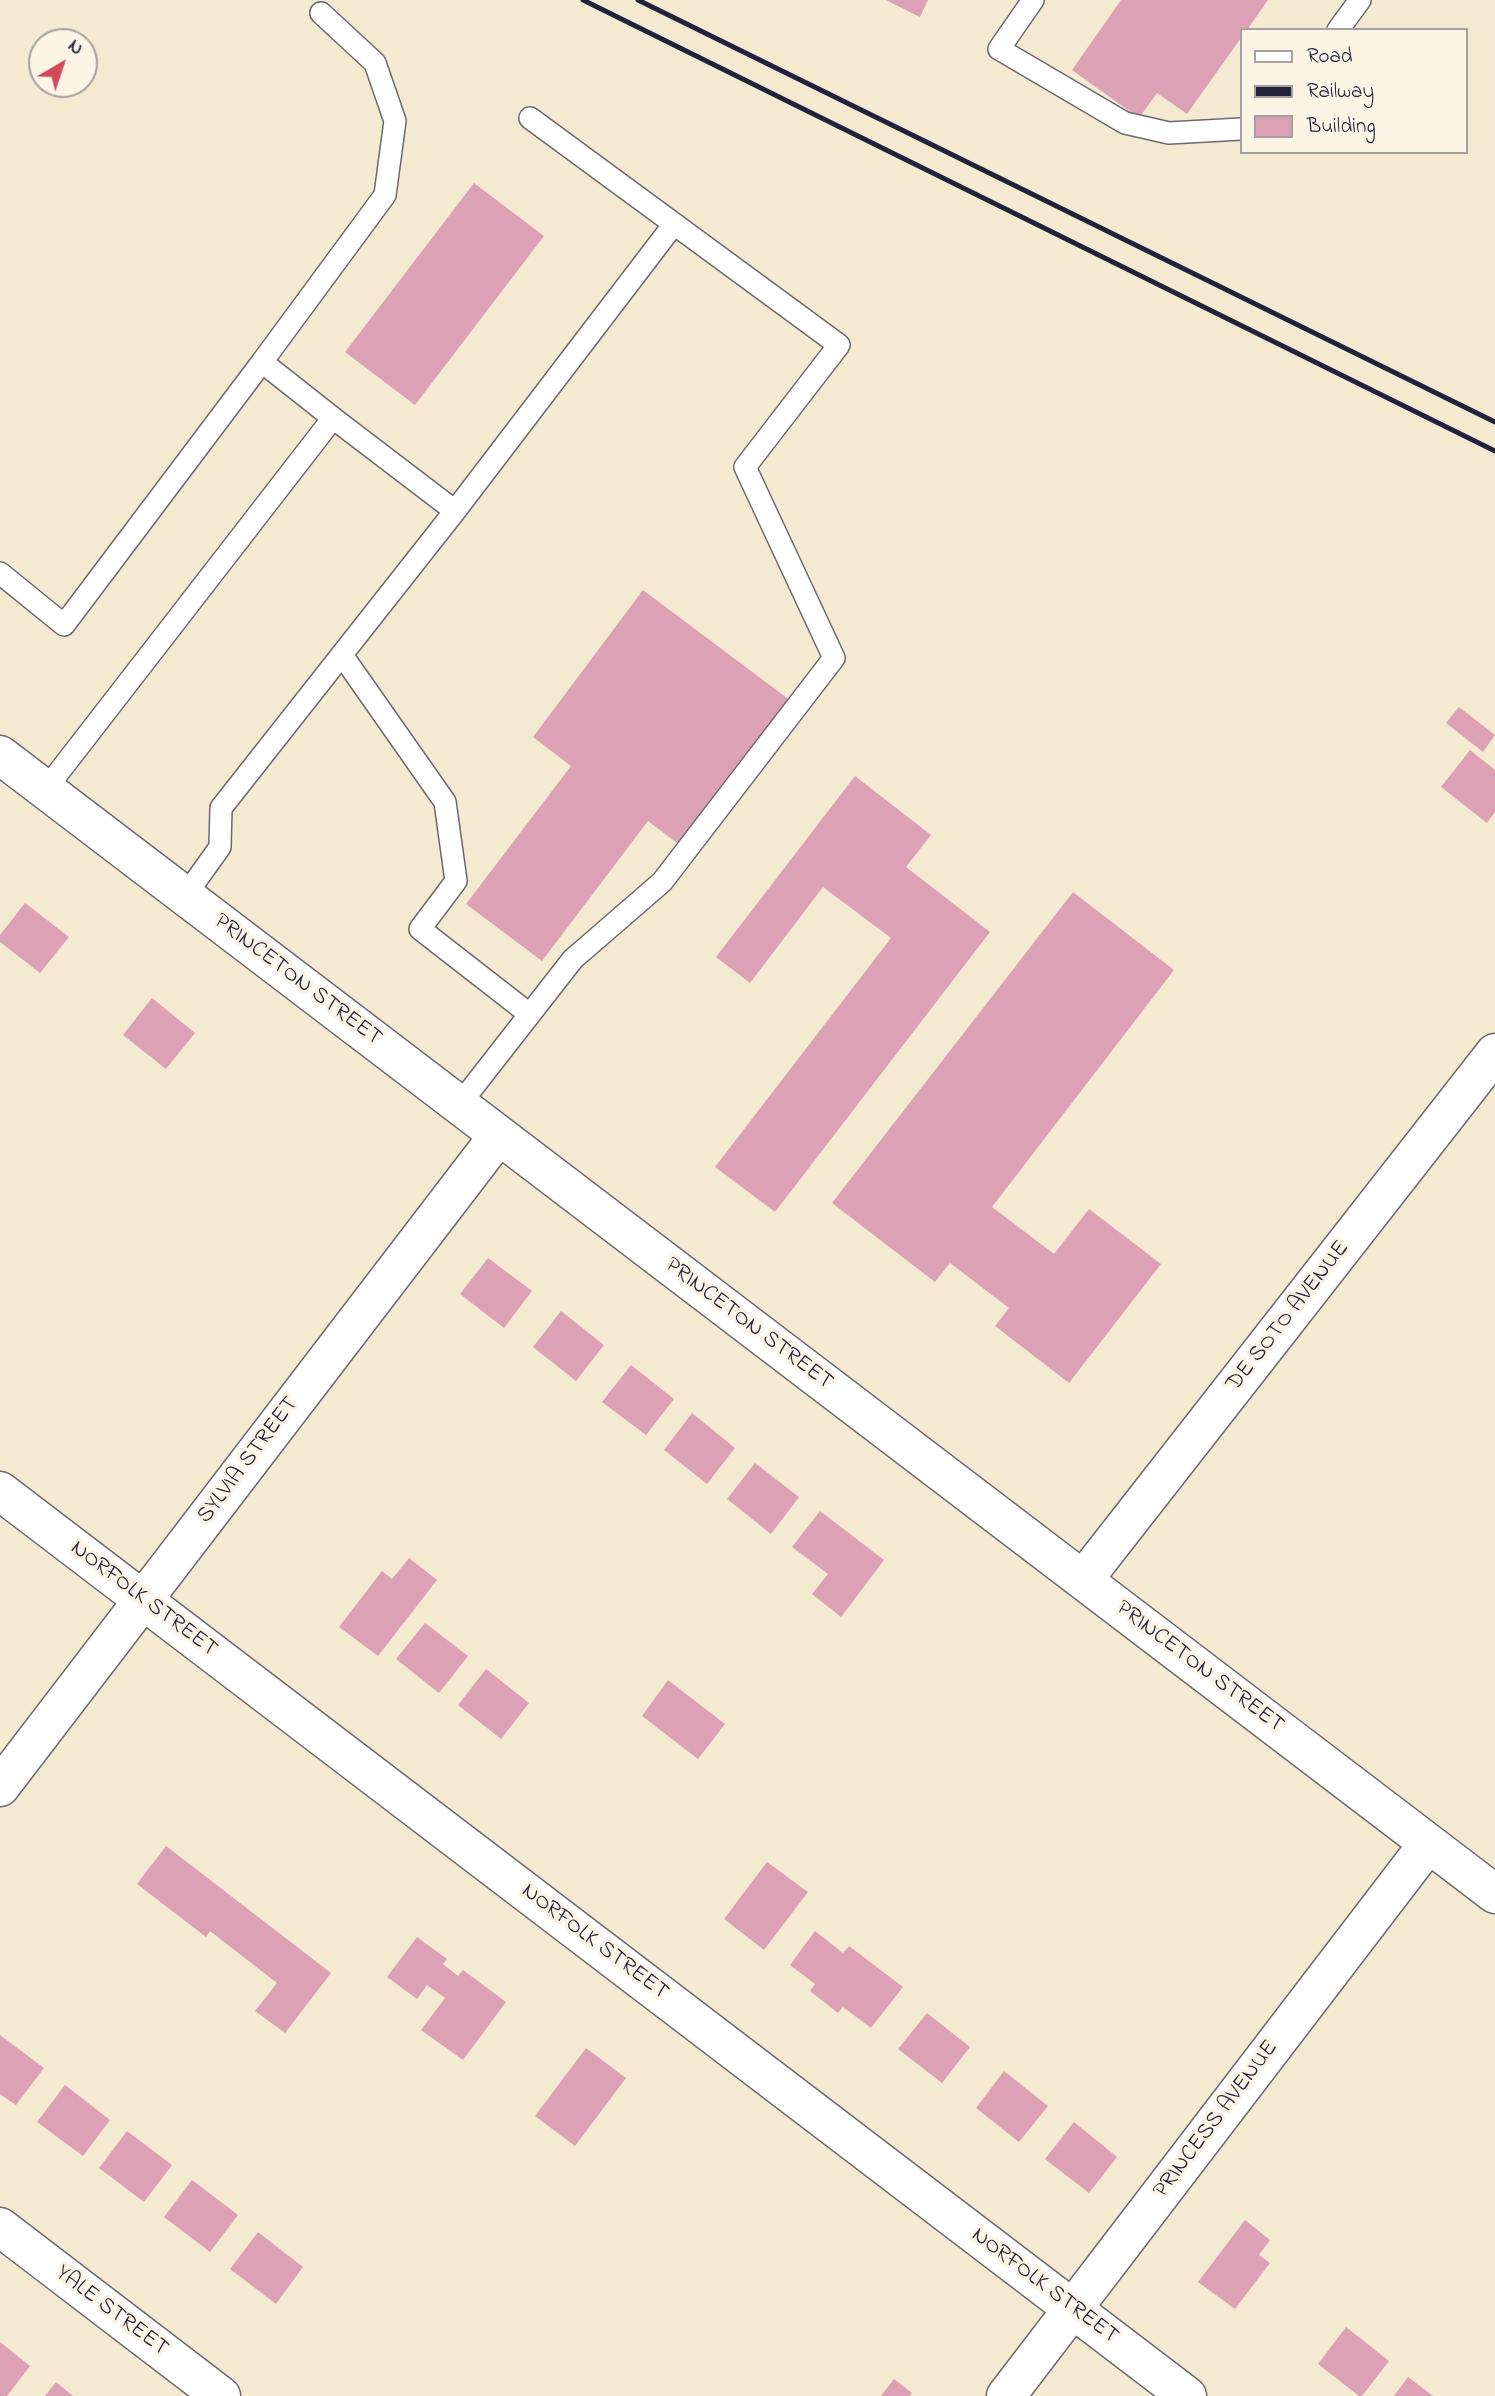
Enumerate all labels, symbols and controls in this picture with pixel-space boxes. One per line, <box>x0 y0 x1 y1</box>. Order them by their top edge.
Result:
north arrow <box>28 28 98 98</box>
legend <box>1240 28 1467 154</box>
text: N <box>62 33 89 62</box>
text: Road <box>1307 42 1353 72</box>
text: Railway <box>1307 77 1374 107</box>
text: Building <box>1307 112 1376 142</box>
street label: PRINCETON STREET <box>207 909 387 1053</box>
street label: DE SOTO AVENUE <box>1222 1236 1356 1398</box>
street label: PRINCETON STREET <box>658 1253 838 1397</box>
street label: SYLVIA STREET <box>192 1392 306 1530</box>
street label: NORFOLK STREET <box>64 1536 222 1664</box>
street label: PRINCETON STREET <box>1109 1596 1289 1740</box>
street label: NORFOLK STREET <box>515 1879 673 2007</box>
street label: PRINCESS AVENUE <box>1149 2036 1285 2204</box>
street label: NORFOLK STREET <box>965 2223 1123 2351</box>
street label: YALE STREET <box>49 2260 173 2364</box>

